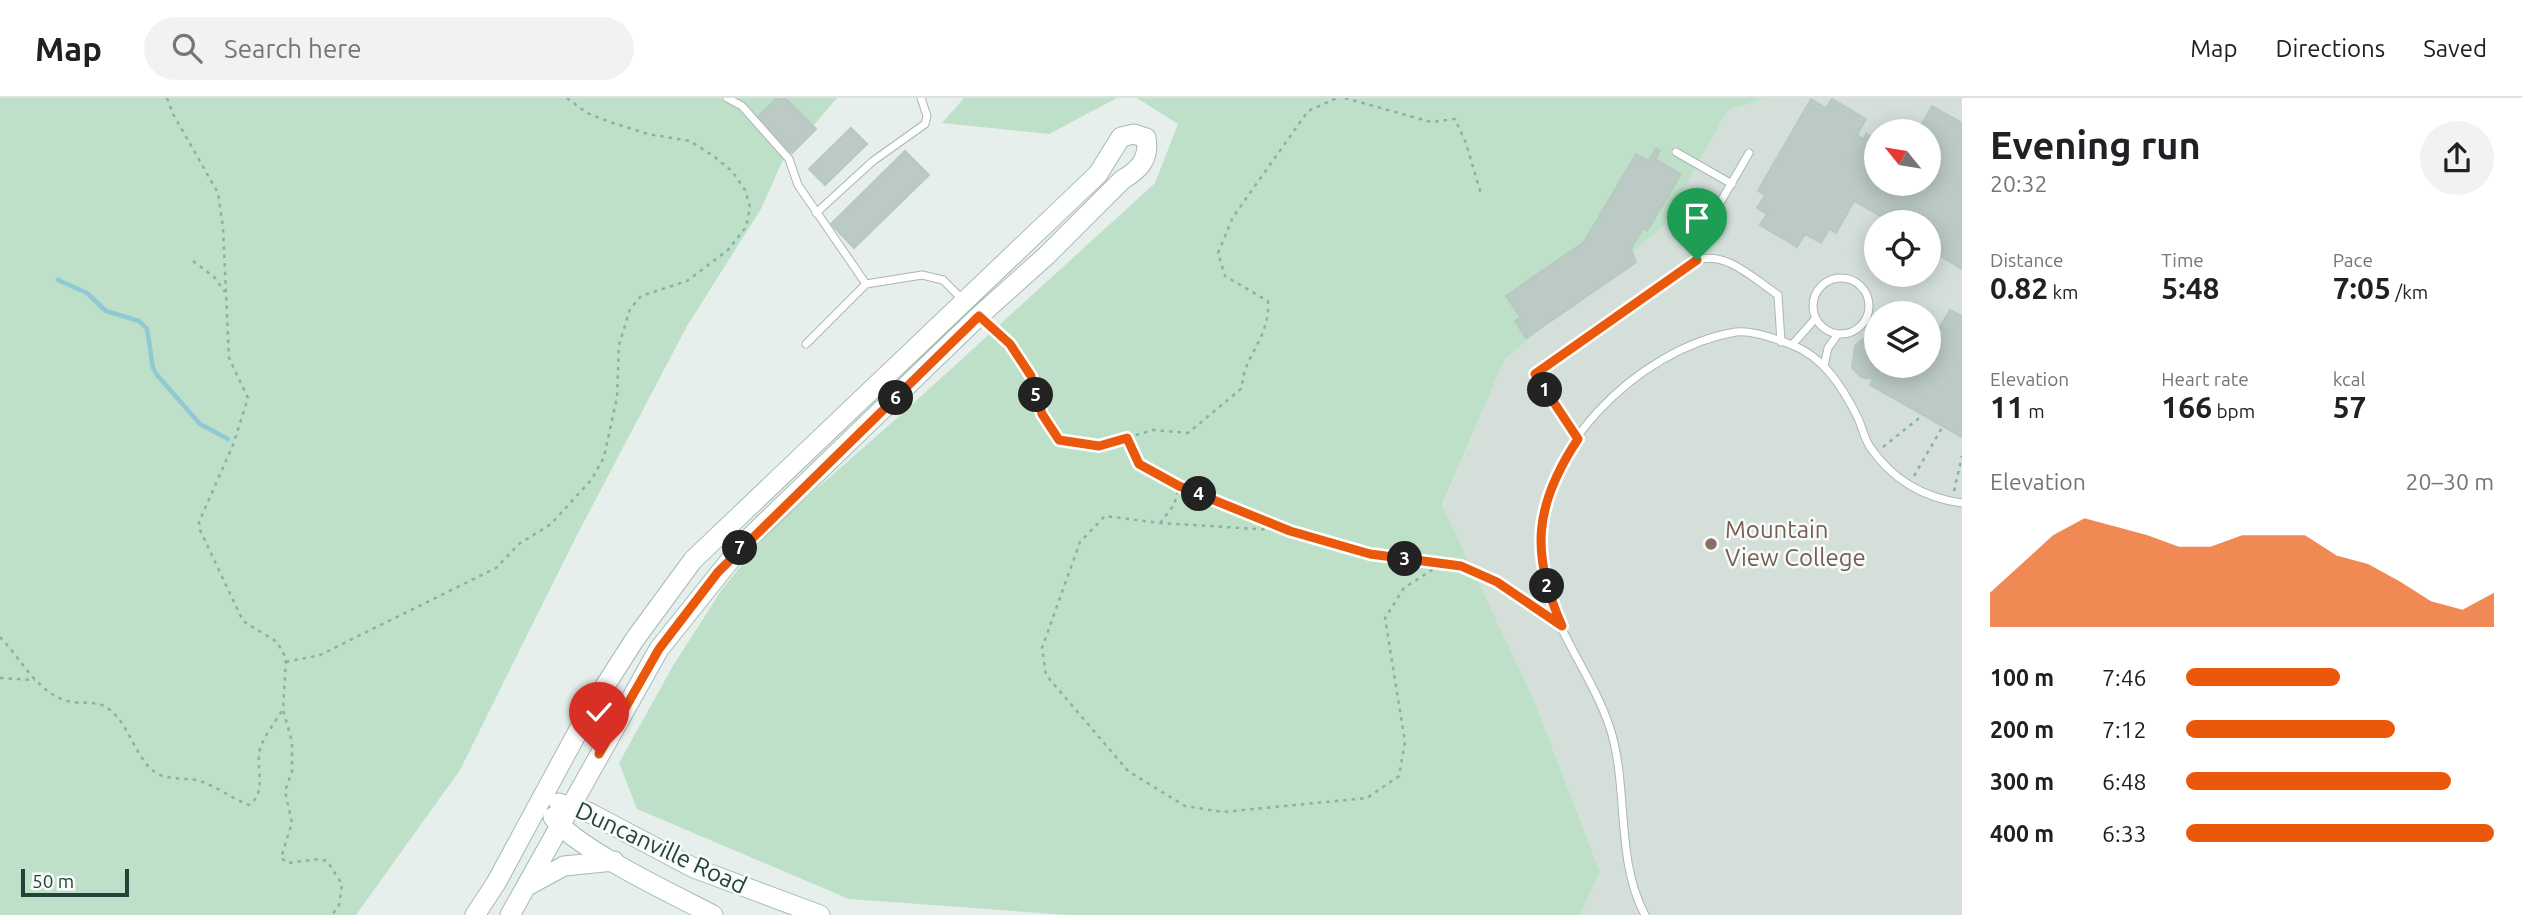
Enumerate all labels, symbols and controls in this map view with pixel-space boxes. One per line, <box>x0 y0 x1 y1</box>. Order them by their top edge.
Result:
search box <box>144 17 634 80</box>
icon: search <box>168 29 206 67</box>
text: Map <box>35 30 102 67</box>
text: Search here <box>224 34 362 63</box>
text: Map <box>2190 35 2237 62</box>
text: Directions <box>2275 35 2385 62</box>
text: Saved <box>2423 35 2487 62</box>
north arrow <box>1864 119 1941 196</box>
map controls <box>1864 119 1941 378</box>
button: share <box>2420 121 2494 195</box>
text: Evening run <box>1990 124 2201 166</box>
text: 20:32 <box>1990 171 2048 196</box>
pin <box>1667 188 1727 260</box>
icon: arrive <box>1678 199 1716 237</box>
button: locate <box>1864 210 1941 287</box>
text: Distance <box>1990 249 2064 271</box>
text: Time <box>2161 249 2204 271</box>
text: Pace <box>2333 249 2373 271</box>
text: 0.82 <box>1990 271 2048 305</box>
text: 5:48 <box>2161 271 2219 305</box>
text: 7:05 <box>2333 271 2391 305</box>
text: km <box>2048 281 2078 303</box>
text: /km <box>2391 281 2428 303</box>
button: layers <box>1864 301 1941 378</box>
text: Elevation <box>1990 368 2069 390</box>
text: Heart rate <box>2161 368 2249 390</box>
text: kcal <box>2333 368 2365 390</box>
pin: 1 <box>1528 372 1562 408</box>
pin: 5 <box>1018 378 1054 412</box>
text: 1 <box>1539 378 1550 400</box>
pin: 6 <box>878 380 914 416</box>
text: 5 <box>1030 383 1041 405</box>
text: 6 <box>890 386 901 408</box>
text: 11 <box>1990 390 2024 424</box>
text: 166 <box>2161 390 2212 424</box>
text: 57 <box>2333 390 2367 424</box>
text: m <box>2024 400 2045 422</box>
text: bpm <box>2212 400 2255 422</box>
text: Elevation <box>1990 469 2086 494</box>
text: 20–30 m <box>2406 469 2494 494</box>
pin: 4 <box>1182 476 1216 512</box>
text: 4 <box>1193 482 1204 504</box>
place label: Mountain View College <box>1725 516 1866 571</box>
pin: 7 <box>722 531 758 566</box>
text: 7 <box>734 536 745 558</box>
marker: Mountain View College <box>1703 536 1719 552</box>
pin: 3 <box>1388 542 1422 576</box>
text: 3 <box>1399 547 1410 569</box>
pin: 2 <box>1530 568 1564 603</box>
text: 2 <box>1541 574 1552 596</box>
text: 100 m <box>1990 665 2054 690</box>
text: 7:46 <box>2102 665 2147 690</box>
pin <box>569 682 629 754</box>
icon: check <box>580 693 618 731</box>
text: 200 m <box>1990 717 2054 742</box>
text: 7:12 <box>2102 717 2147 742</box>
text: 300 m <box>1990 769 2054 794</box>
text: 6:48 <box>2102 769 2147 794</box>
street label: Duncanville Road <box>571 796 751 899</box>
text: 400 m <box>1990 821 2054 846</box>
text: 6:33 <box>2102 821 2147 846</box>
scale bar <box>21 866 130 898</box>
text: 50 m <box>32 870 74 892</box>

